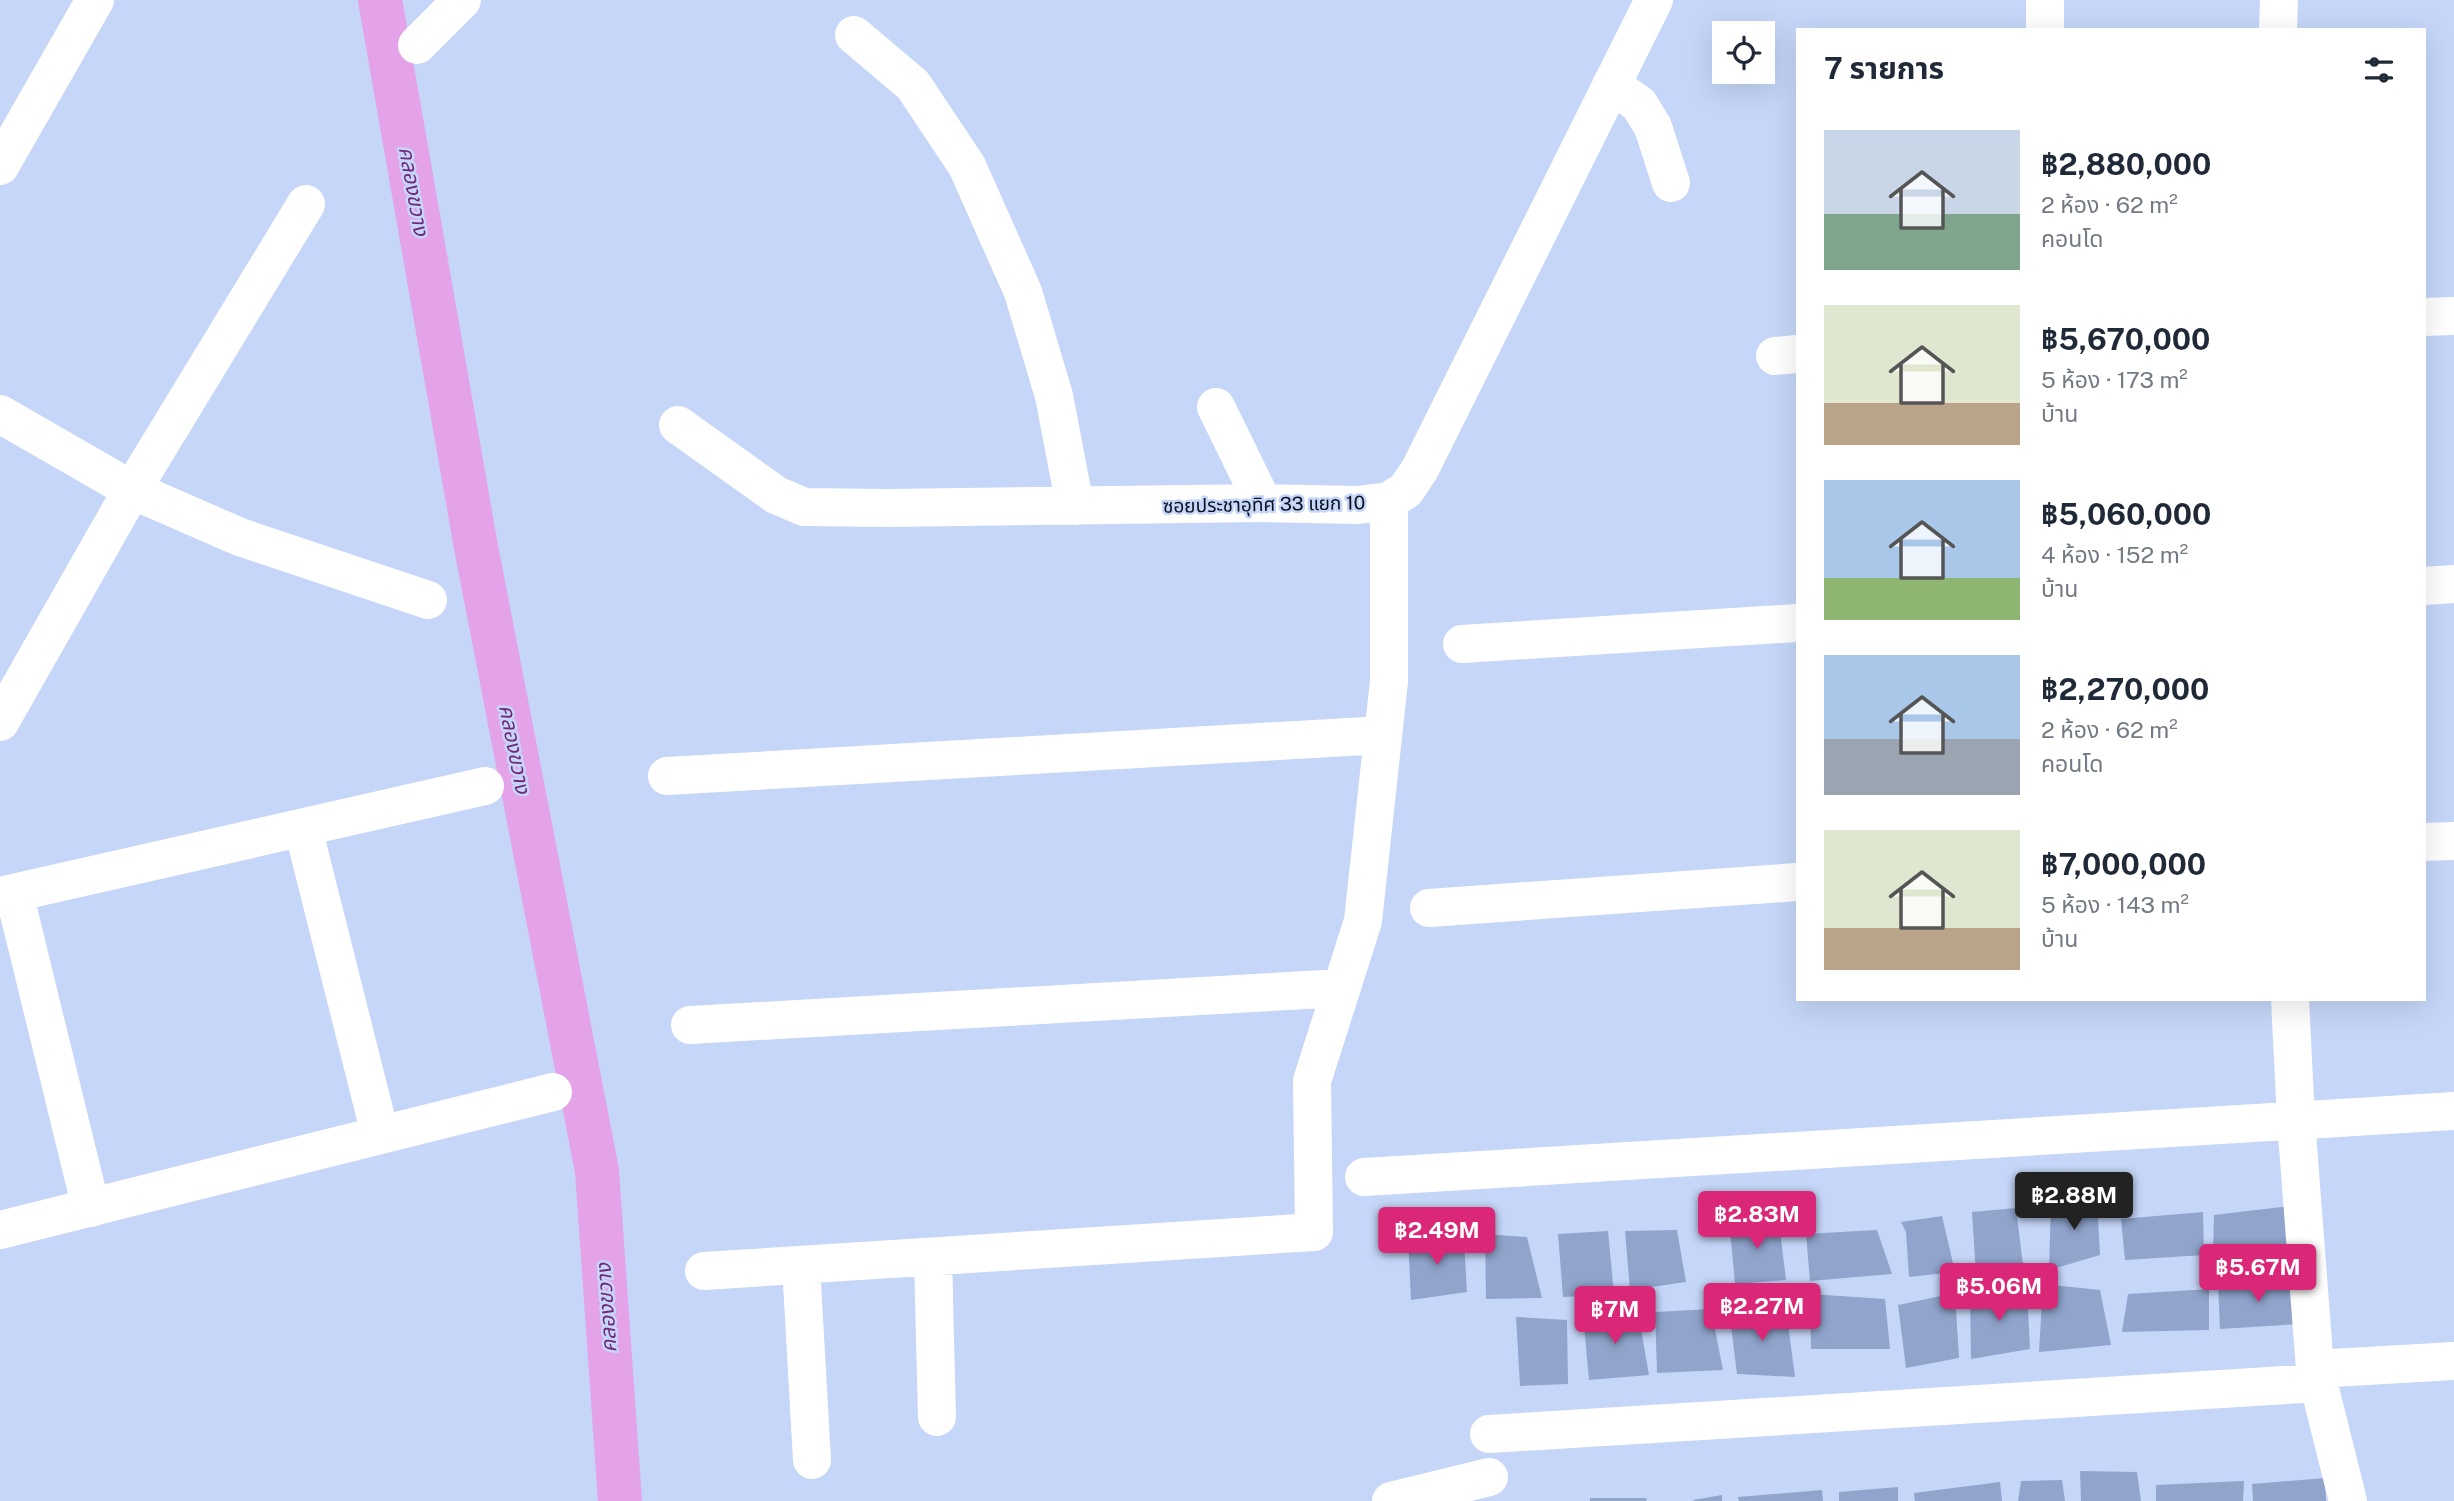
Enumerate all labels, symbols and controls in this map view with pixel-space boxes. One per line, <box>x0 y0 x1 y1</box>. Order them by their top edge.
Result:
map controls <box>1712 21 1775 84</box>
button: locate <box>1712 21 1775 84</box>
text: 7 รายการ <box>1824 50 1944 86</box>
icon: filters <box>2360 51 2398 89</box>
water label: คลองขวาง <box>394 145 434 239</box>
text: ฿2,880,000 <box>2041 146 2211 182</box>
icon: home <box>1880 158 1964 242</box>
text: 2 ห้อง · 62 m² <box>2041 191 2178 218</box>
text: คอนโด <box>2041 225 2103 252</box>
text: ฿5,670,000 <box>2041 321 2210 357</box>
icon: home <box>1880 333 1964 417</box>
text: 5 ห้อง · 173 m² <box>2041 366 2188 393</box>
text: บ้าน <box>2041 400 2078 427</box>
street label: ซอยประชาอุทิศ 33 แยก 10 <box>1163 491 1365 518</box>
text: ฿5,060,000 <box>2041 496 2211 532</box>
icon: home <box>1880 508 1964 592</box>
text: 4 ห้อง · 152 m² <box>2041 541 2188 568</box>
text: บ้าน <box>2041 575 2078 602</box>
text: ฿2,270,000 <box>2041 671 2209 707</box>
icon: home <box>1880 683 1964 767</box>
water label: คลองขวาง <box>494 703 536 797</box>
text: 2 ห้อง · 62 m² <box>2041 716 2178 743</box>
text: คอนโด <box>2041 750 2103 777</box>
text: ฿7,000,000 <box>2041 846 2206 882</box>
icon: home <box>1880 858 1964 942</box>
text: 5 ห้อง · 143 m² <box>2041 891 2189 918</box>
text: บ้าน <box>2041 925 2078 952</box>
pin: ฿2.88M <box>2017 1172 2131 1232</box>
text: ฿2.88M <box>2031 1181 2117 1208</box>
pin: ฿2.83M <box>1700 1192 1814 1251</box>
text: ฿2.83M <box>1714 1200 1800 1227</box>
pin: ฿2.49M <box>1380 1208 1494 1267</box>
text: ฿2.49M <box>1394 1216 1480 1243</box>
pin: ฿5.67M <box>2201 1244 2315 1304</box>
text: ฿5.67M <box>2215 1253 2301 1280</box>
water label: คลองขวาง <box>590 1261 622 1354</box>
pin: ฿5.06M <box>1942 1264 2056 1323</box>
text: ฿5.06M <box>1956 1272 2042 1299</box>
pin: ฿2.27M <box>1705 1284 1819 1343</box>
pin: ฿7M <box>1581 1286 1649 1346</box>
text: ฿2.27M <box>1720 1292 1804 1319</box>
text: ฿7M <box>1591 1295 1639 1322</box>

